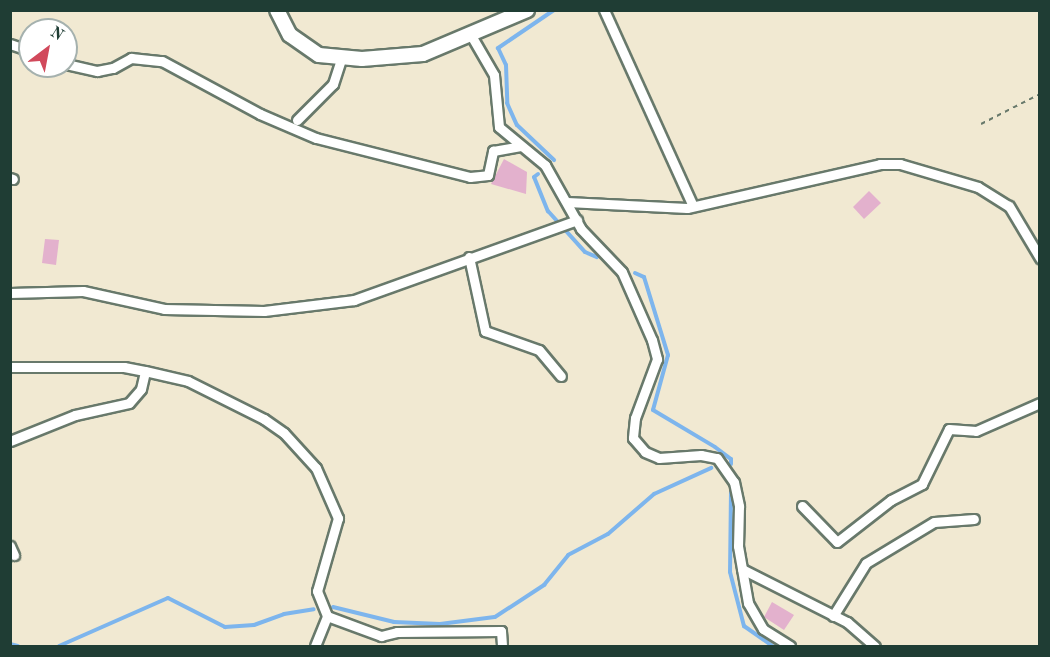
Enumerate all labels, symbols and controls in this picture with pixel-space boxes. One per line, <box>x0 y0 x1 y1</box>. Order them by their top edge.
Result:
north arrow <box>18 18 78 78</box>
text: N <box>47 24 66 44</box>

